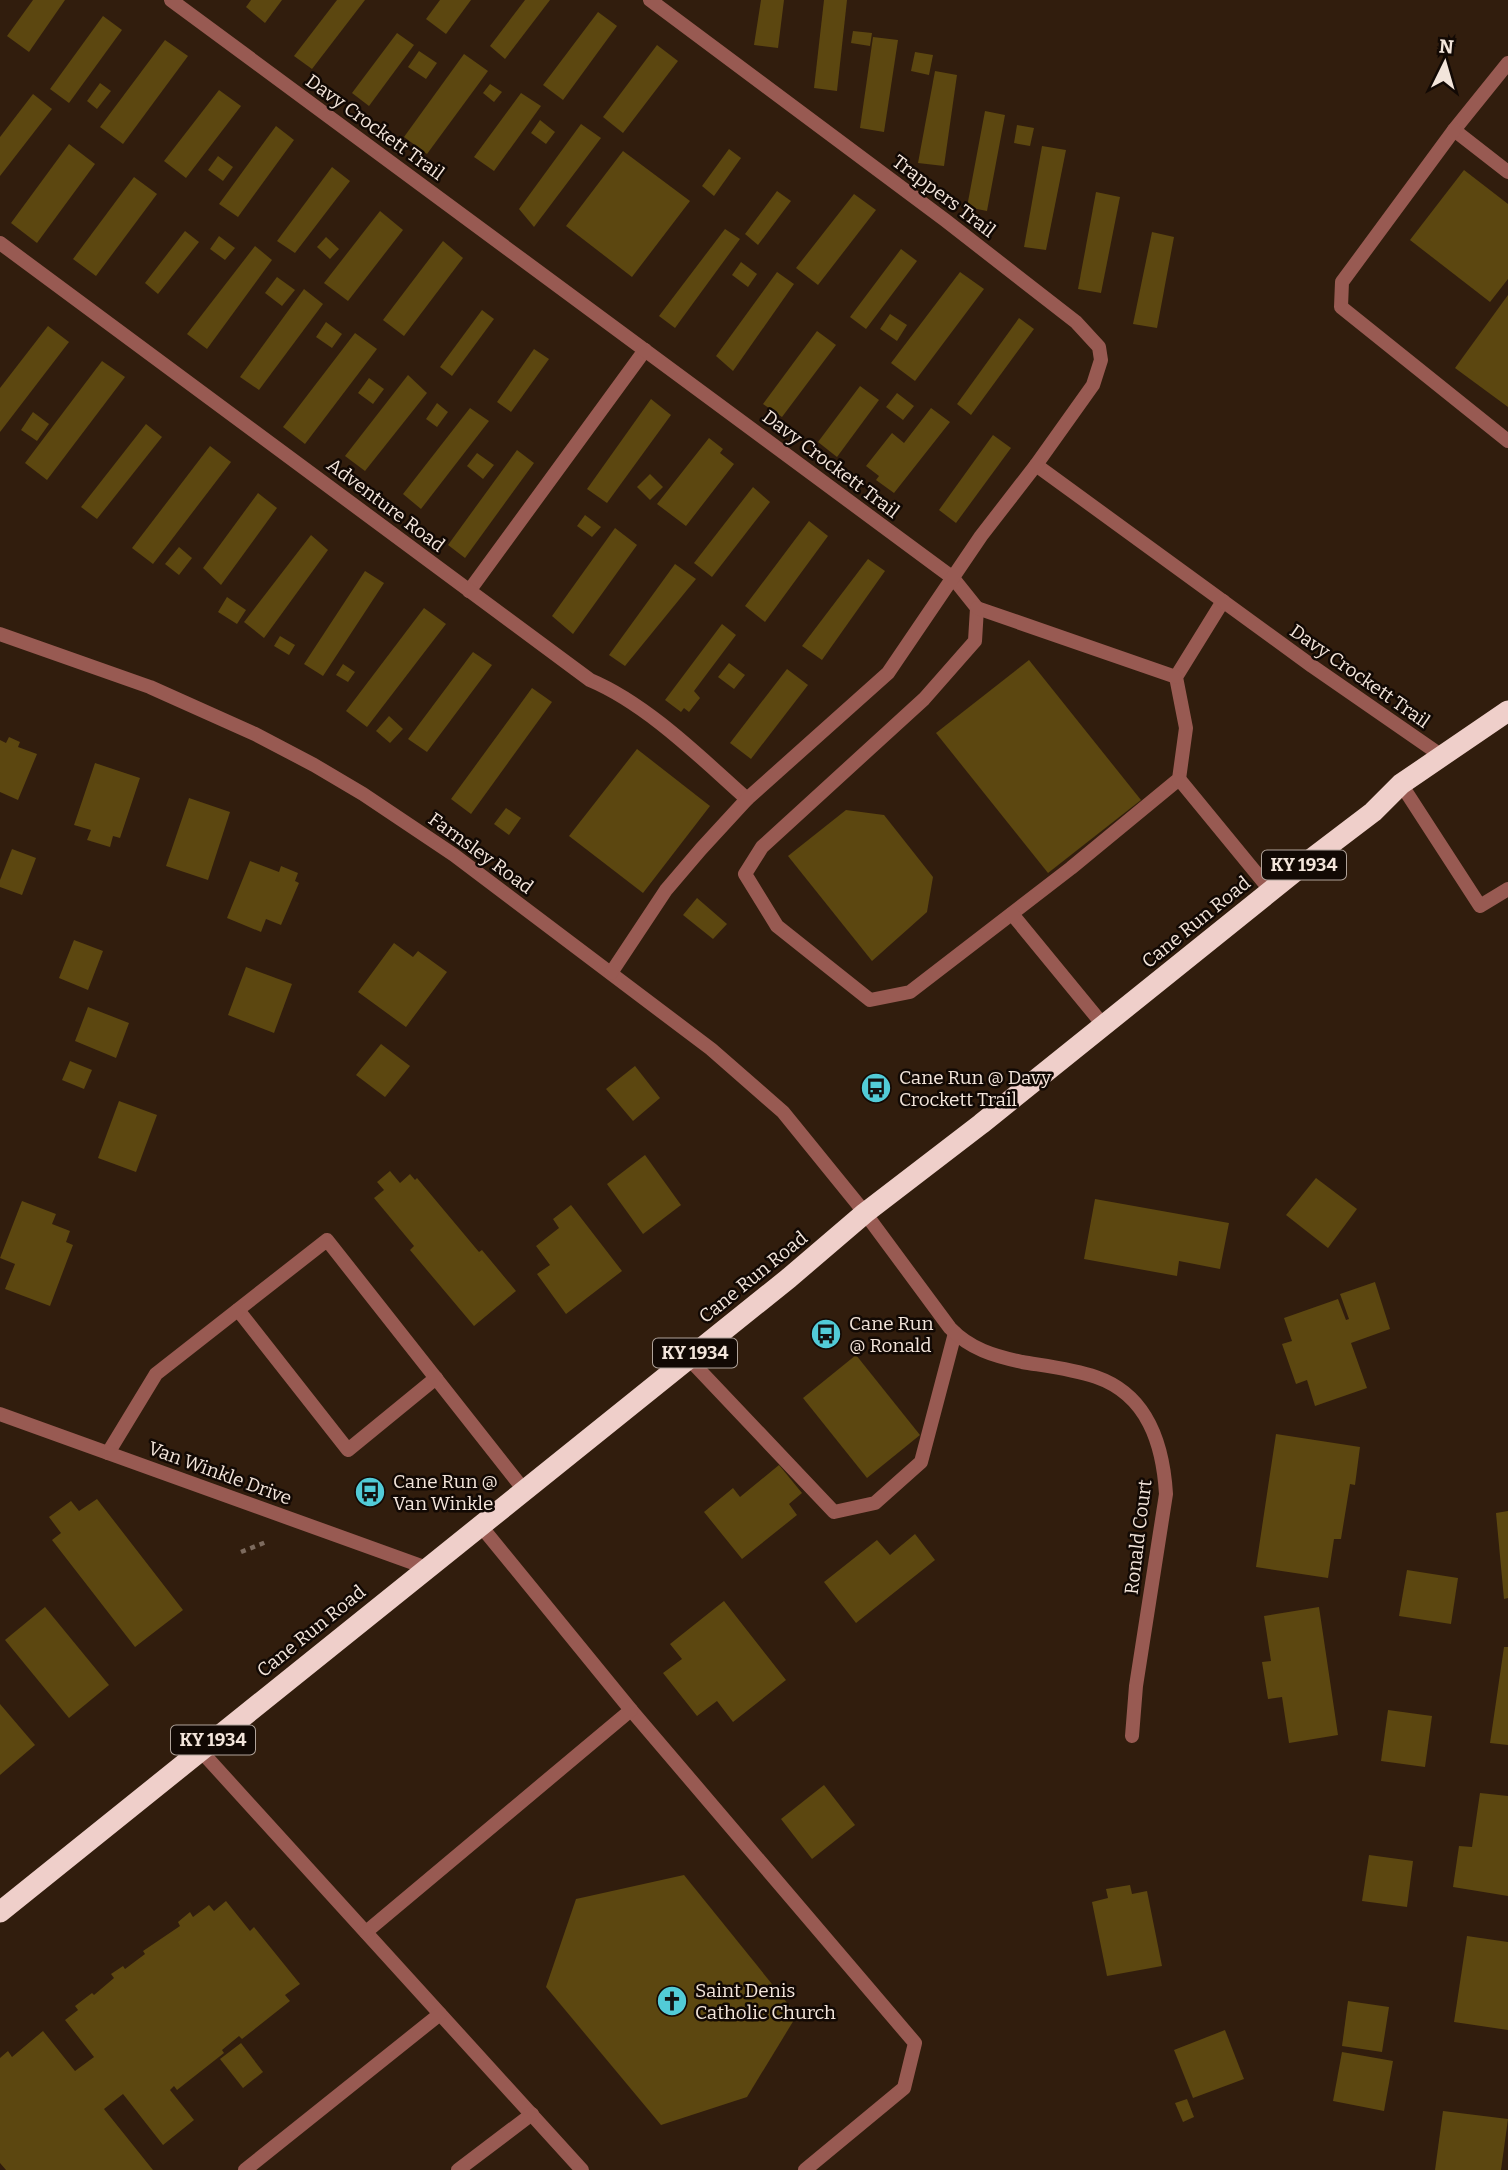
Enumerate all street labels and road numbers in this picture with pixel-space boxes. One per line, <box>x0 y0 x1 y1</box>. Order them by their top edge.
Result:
street label: Davy Crockett Trail <box>301 69 449 185</box>
street label: Trappers Trail <box>888 150 1000 242</box>
street label: Davy Crockett Trail <box>758 405 904 523</box>
street label: Adventure Road <box>323 453 449 557</box>
street label: Davy Crockett Trail <box>1286 619 1434 733</box>
street label: Farnsley Road <box>424 807 538 899</box>
road number: KY 1934 <box>1262 850 1346 880</box>
street label: Cane Run Road <box>1137 871 1255 973</box>
street label: Cane Run Road <box>694 1226 812 1328</box>
road number: KY 1934 <box>653 1338 737 1368</box>
street label: Van Winkle Drive <box>145 1436 295 1510</box>
street label: Ronald Court <box>1120 1478 1156 1596</box>
street label: Cane Run Road <box>252 1580 370 1682</box>
road number: KY 1934 <box>171 1726 255 1755</box>

